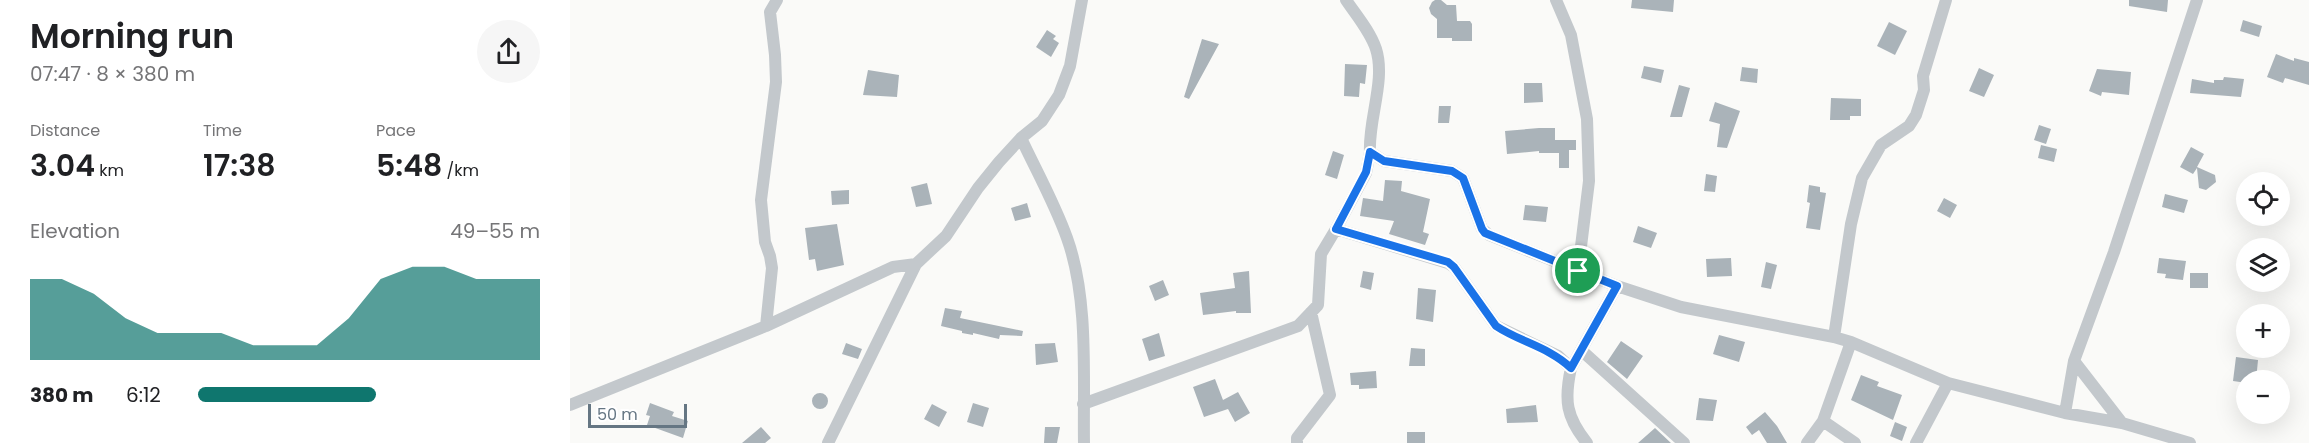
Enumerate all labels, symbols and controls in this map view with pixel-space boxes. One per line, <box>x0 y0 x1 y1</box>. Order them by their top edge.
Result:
text: Morning run <box>30 13 234 60</box>
button: share <box>477 20 540 83</box>
text: 07:47 · 8 × 380 m <box>30 60 195 88</box>
text: Distance <box>30 119 100 142</box>
text: Time <box>203 119 242 142</box>
text: Pace <box>376 119 416 142</box>
text: 3.04 <box>30 144 95 187</box>
text: 17:38 <box>203 144 275 187</box>
text: 5:48 <box>376 144 442 187</box>
text: km <box>95 159 124 182</box>
text: /km <box>442 159 479 182</box>
map controls <box>2236 172 2290 424</box>
button: locate <box>2236 172 2290 226</box>
text: Elevation <box>30 217 120 245</box>
text: 49–55 m <box>450 217 540 245</box>
button: layers <box>2236 238 2290 292</box>
pin <box>1552 245 1603 296</box>
icon: arrive <box>1561 254 1594 287</box>
button: + <box>2236 304 2290 358</box>
button: − <box>2236 370 2290 424</box>
text: 380 m <box>30 381 94 409</box>
text: 6:12 <box>126 381 161 409</box>
scale bar <box>588 401 687 428</box>
text: 50 m <box>597 403 638 426</box>

